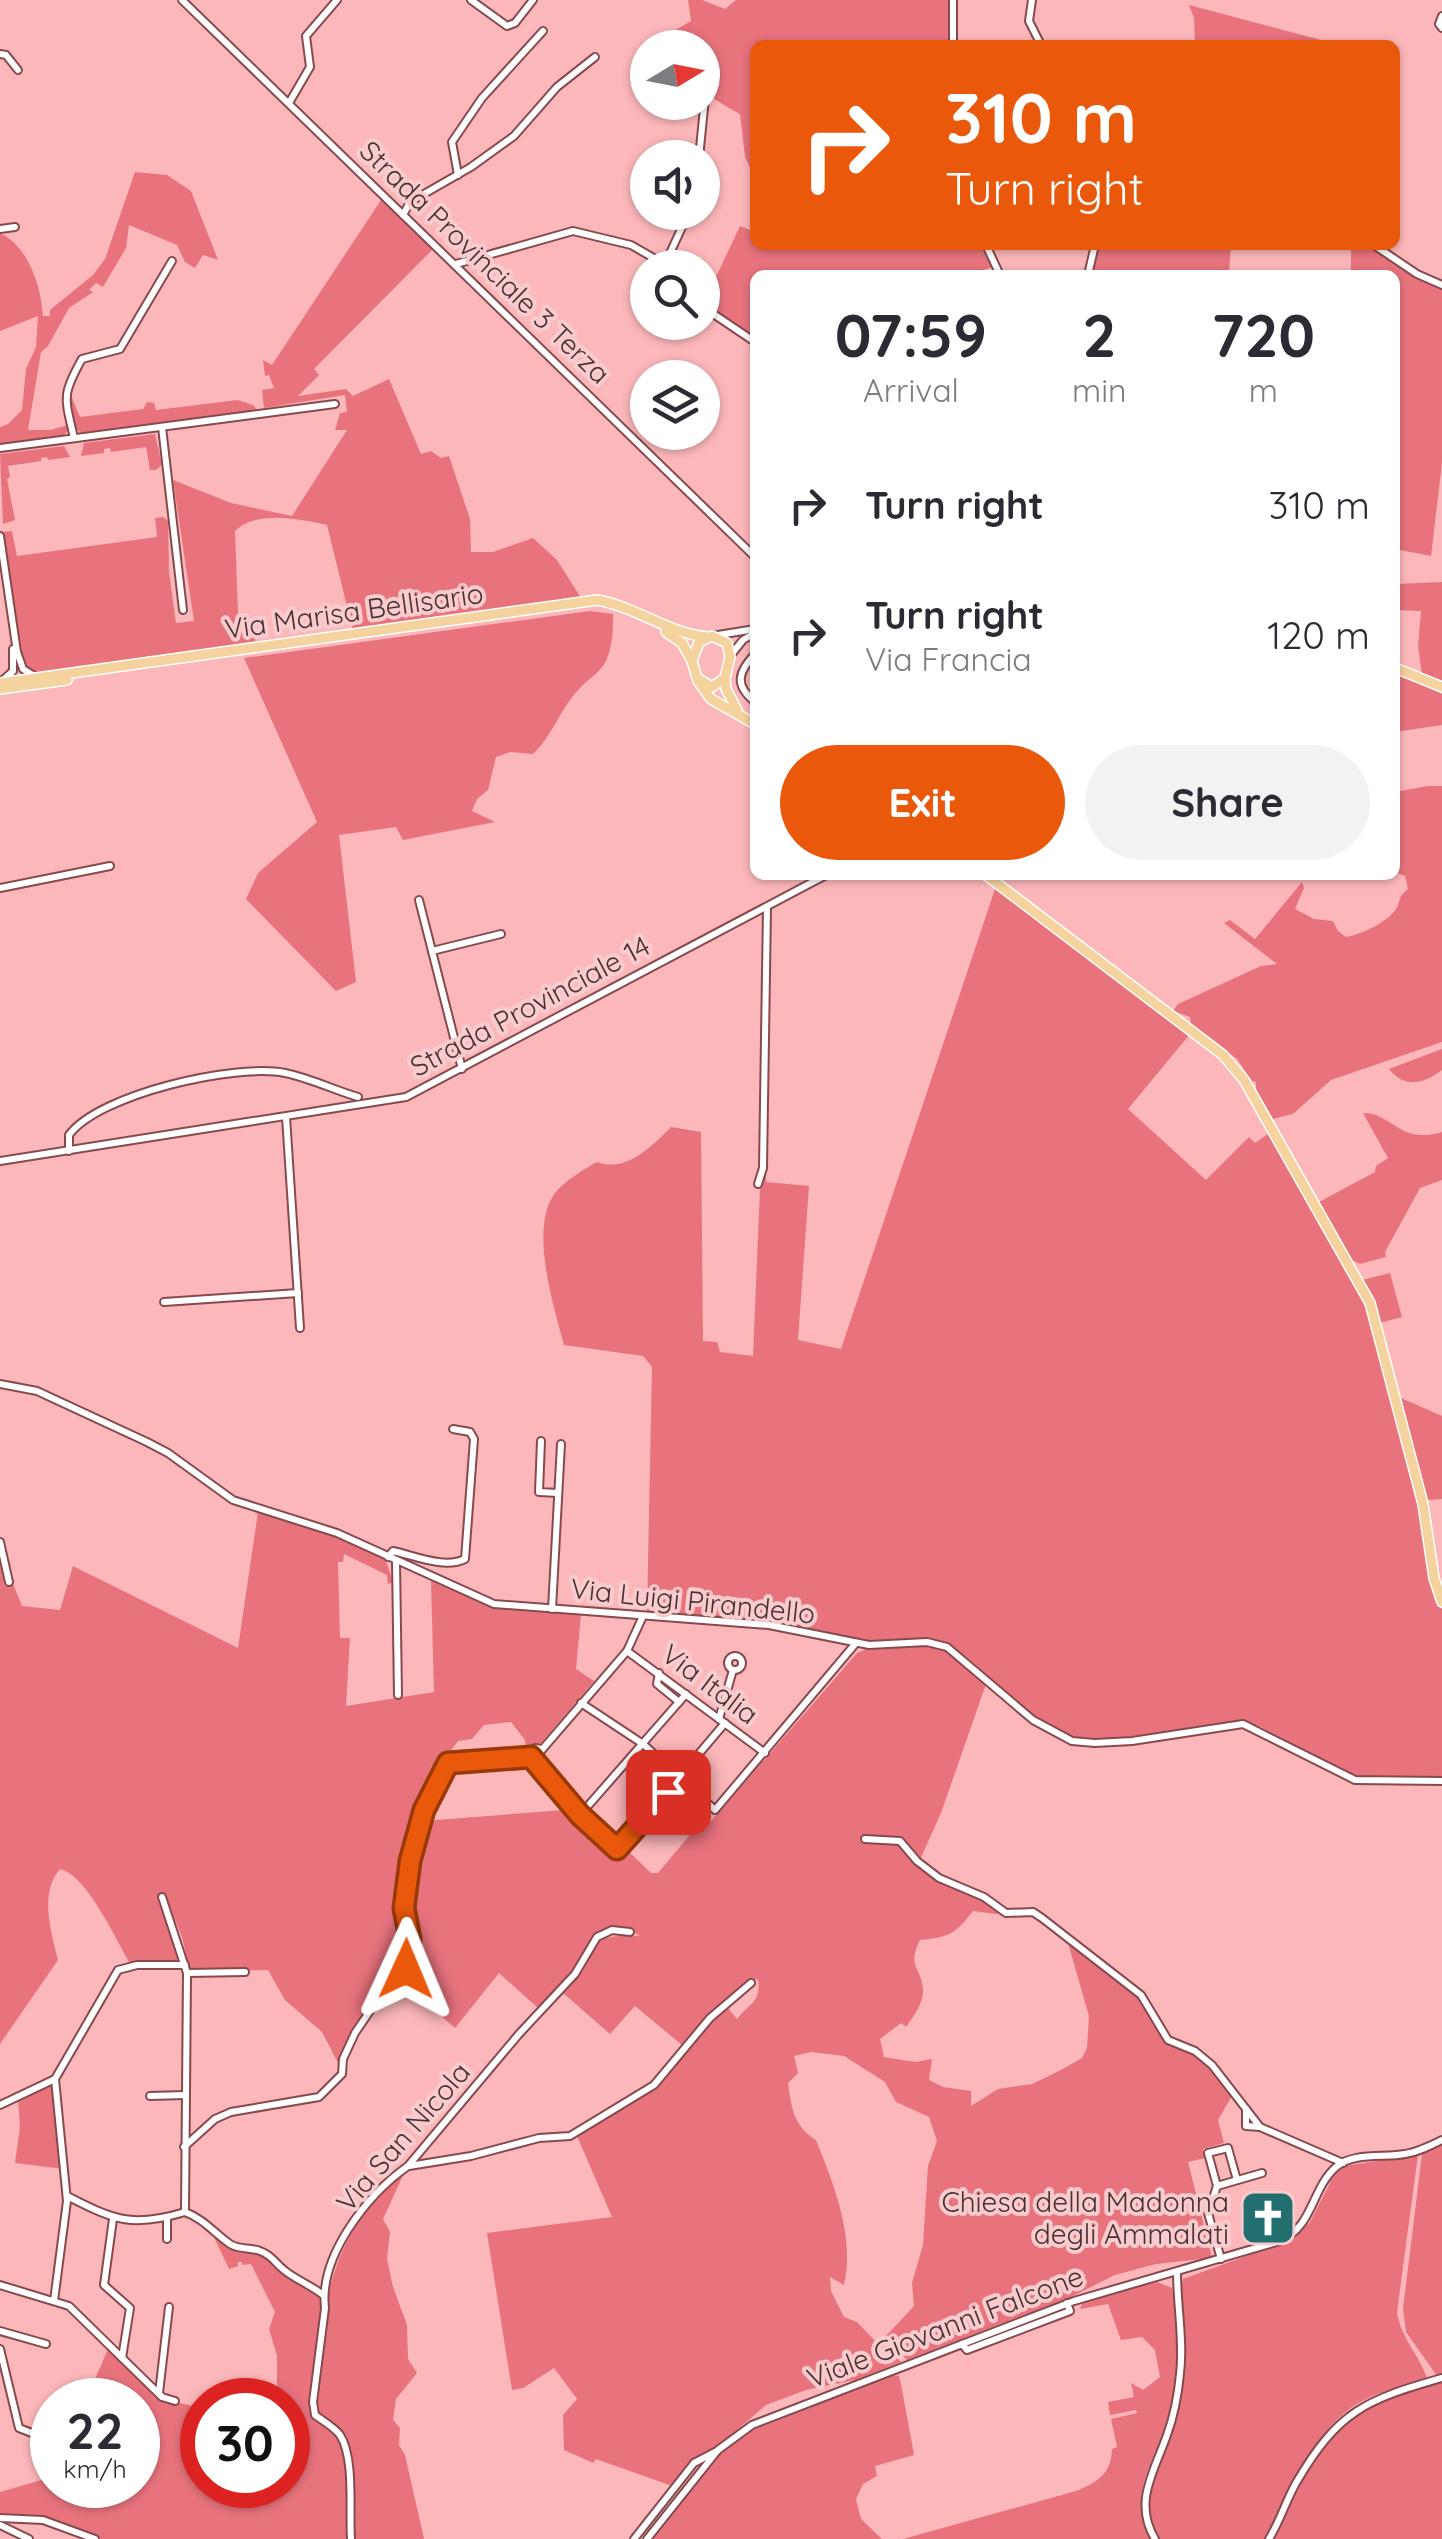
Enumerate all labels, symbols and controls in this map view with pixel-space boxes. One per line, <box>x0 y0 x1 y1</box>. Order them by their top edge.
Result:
north arrow <box>630 30 720 120</box>
map controls <box>630 30 720 450</box>
text: 310 m <box>945 73 1137 161</box>
icon: right <box>780 80 910 210</box>
street label: Strada Provinciale 3 Terza <box>353 133 618 391</box>
button: sound <box>630 140 720 230</box>
text: Turn right <box>945 160 1144 216</box>
button: search <box>630 250 720 340</box>
text: 07:59 <box>835 297 987 372</box>
text: 2 <box>1082 297 1116 372</box>
text: 720 <box>1211 297 1315 372</box>
button: layers <box>630 360 720 450</box>
text: Arrival <box>863 370 959 410</box>
text: min <box>1072 370 1127 410</box>
text: m <box>1249 370 1278 410</box>
icon: right <box>780 478 835 533</box>
text: Turn right <box>865 481 1044 529</box>
text: 310 m <box>1268 481 1370 529</box>
street label: Via Marisa Bellisario <box>222 575 486 646</box>
text: Turn right <box>865 591 1044 639</box>
icon: right <box>780 608 835 663</box>
text: 120 m <box>1267 611 1370 659</box>
text: Via Francia <box>865 639 1032 679</box>
button: Exit <box>780 745 1065 860</box>
button: Share <box>1085 745 1370 860</box>
street label: Strada Provinciale 14 <box>404 928 656 1084</box>
street label: Via Luigi Pirandello <box>569 1570 817 1631</box>
street label: Via Italia <box>655 1636 766 1731</box>
pin <box>626 1750 711 1835</box>
icon: arrive <box>641 1765 696 1820</box>
position arrow <box>354 1917 458 2021</box>
street label: Via San Nicola <box>328 2055 477 2219</box>
place label: Chiesa della Madonna degli Ammalati <box>941 2184 1229 2251</box>
church icon: Chiesa della Madonna degli Ammalati <box>1238 2188 1298 2248</box>
street label: Viale Giovanni Falcone <box>802 2258 1088 2395</box>
speed limit sign: 30 <box>180 2378 310 2508</box>
text: 22 <box>67 2399 123 2462</box>
text: km/h <box>63 2453 127 2484</box>

